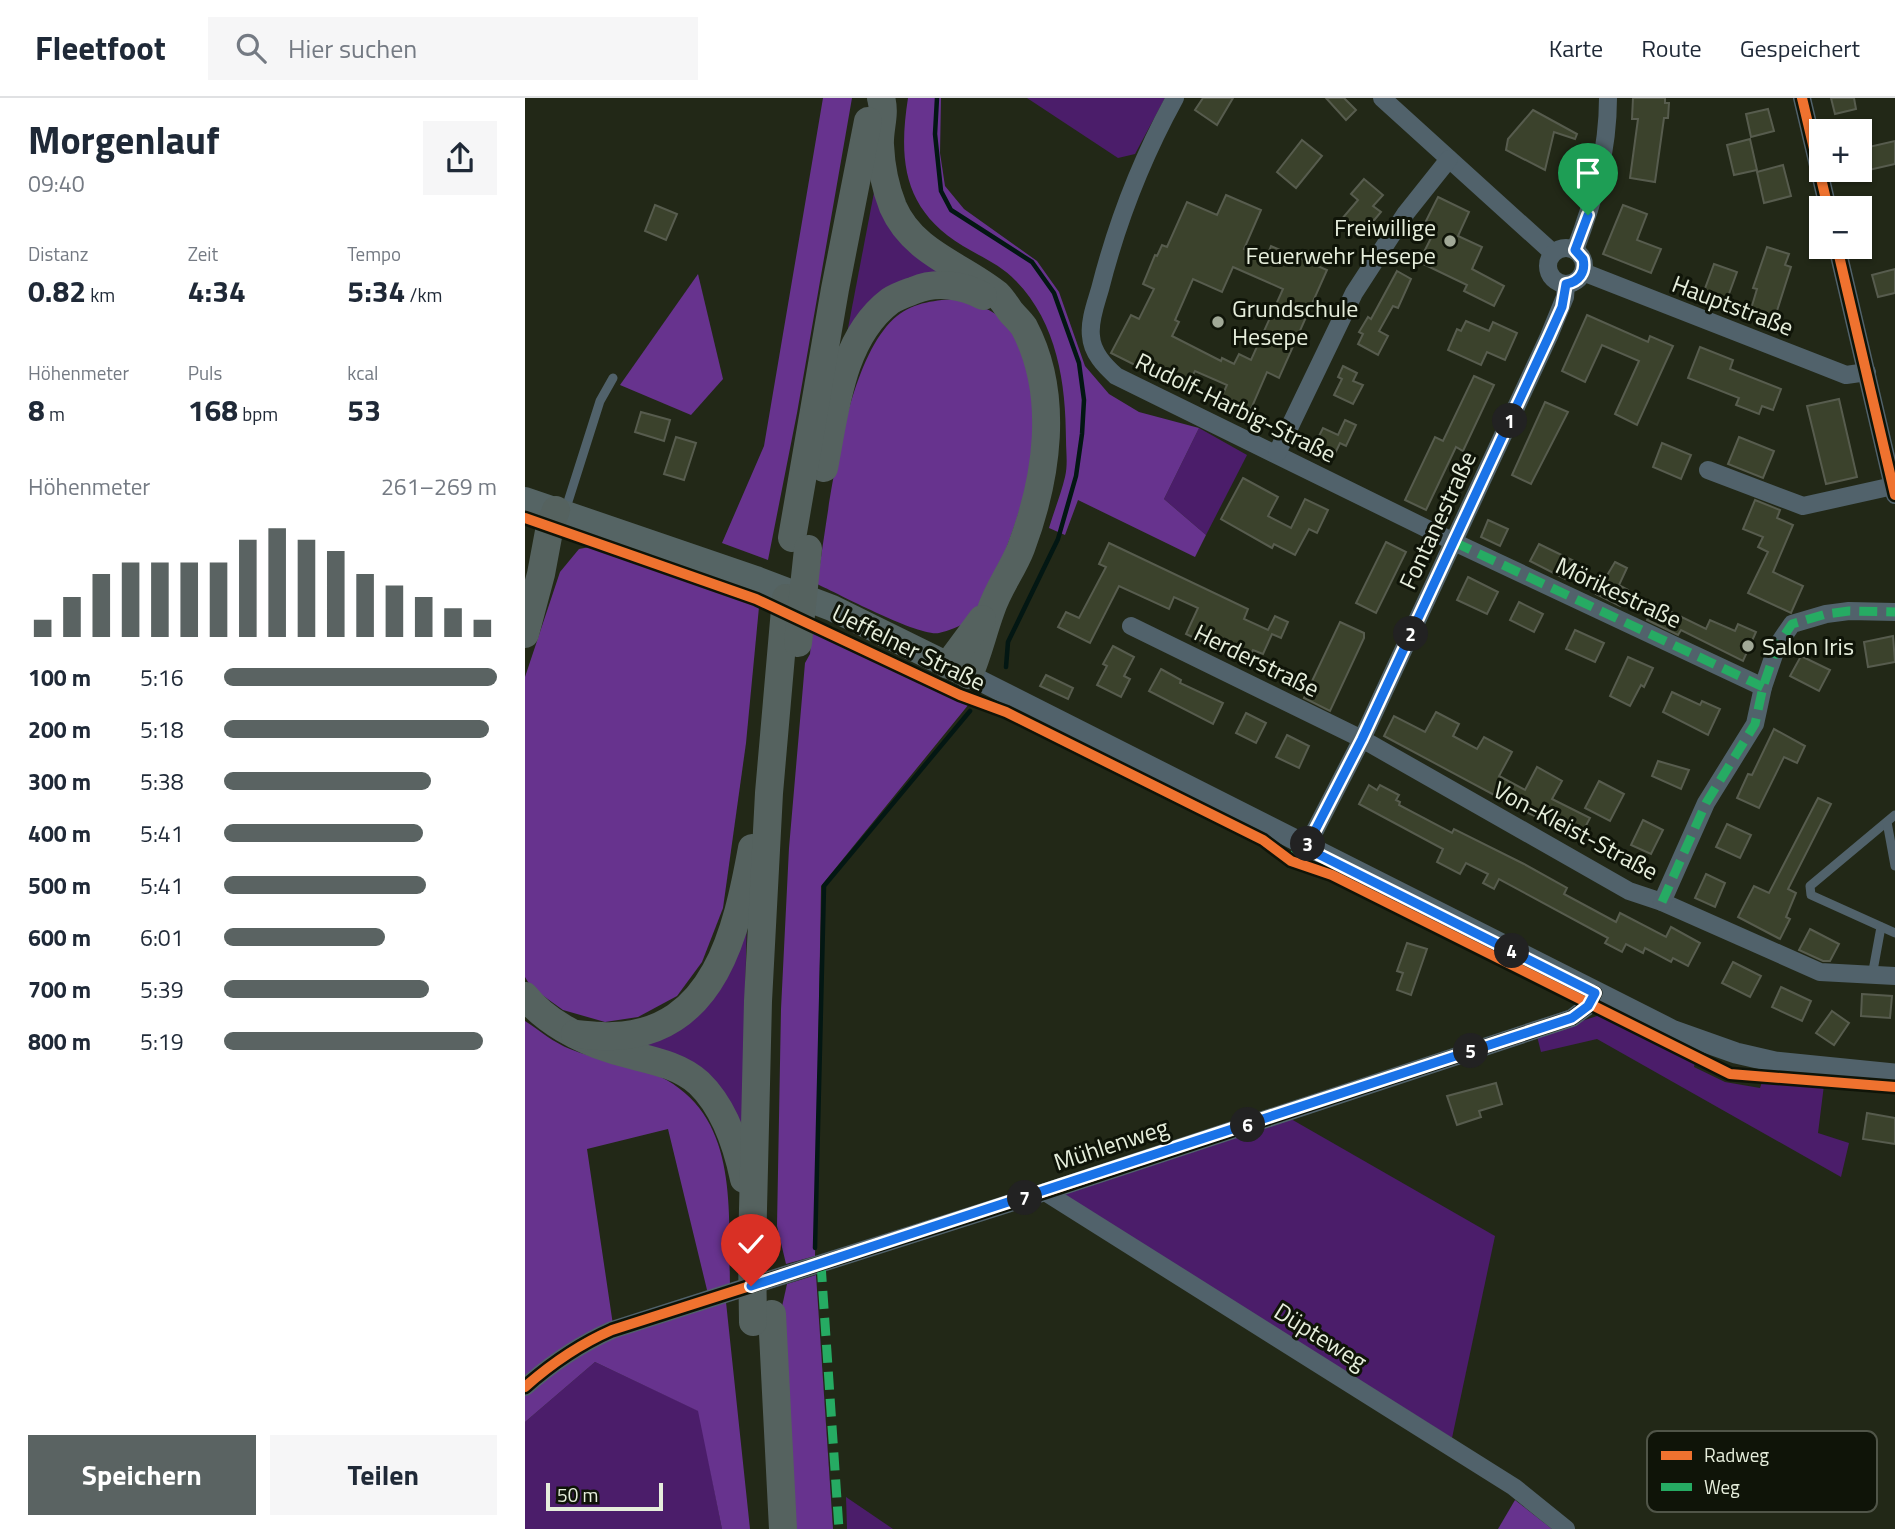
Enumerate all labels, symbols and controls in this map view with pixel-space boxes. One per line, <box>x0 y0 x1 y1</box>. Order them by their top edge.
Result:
search box <box>208 17 698 80</box>
text: Fleetfoot <box>35 23 166 73</box>
icon: search <box>232 29 270 67</box>
text: Hier suchen <box>288 29 417 68</box>
text: Karte <box>1549 30 1603 66</box>
text: Route <box>1641 30 1702 66</box>
text: Gespeichert <box>1740 30 1860 66</box>
text: Morgenlauf <box>28 111 220 169</box>
map controls <box>1809 119 1872 259</box>
button: + <box>1809 119 1872 182</box>
button: share <box>423 121 497 195</box>
pin <box>1558 143 1618 215</box>
icon: arrive <box>1569 154 1607 192</box>
text: 09:40 <box>28 166 85 201</box>
button: − <box>1809 196 1872 259</box>
place label: Freiwillige Feuerwehr Hesepe <box>1246 209 1436 273</box>
marker: Freiwillige Feuerwehr Hesepe <box>1442 233 1458 249</box>
text: Distanz <box>28 239 88 268</box>
text: Zeit <box>188 239 218 268</box>
text: Tempo <box>347 239 401 268</box>
street label: Hauptstraße <box>1667 265 1799 345</box>
text: 0.82 <box>28 268 86 314</box>
text: 4:34 <box>188 268 246 314</box>
text: 5:34 <box>347 268 405 314</box>
text: km <box>86 280 115 309</box>
text: /km <box>405 280 442 309</box>
place label: Grundschule Hesepe <box>1232 290 1358 354</box>
marker: Grundschule Hesepe <box>1210 314 1226 330</box>
street label: Rudolf-Harbig-Straße <box>1129 343 1343 471</box>
text: Höhenmeter <box>28 358 129 387</box>
text: Puls <box>188 358 222 387</box>
text: kcal <box>347 358 378 387</box>
text: 8 <box>28 387 45 433</box>
text: 168 <box>188 387 238 433</box>
text: 53 <box>347 387 381 433</box>
text: m <box>45 399 65 428</box>
text: bpm <box>238 399 278 428</box>
pin: 1 <box>1493 404 1527 438</box>
text: 1 <box>1504 406 1515 435</box>
street label: Fontanestraße <box>1389 445 1485 595</box>
text: Höhenmeter <box>28 469 150 504</box>
text: 261–269 m <box>381 469 497 504</box>
street label: Mörikestraße <box>1550 547 1688 637</box>
street label: Ueffelner Straße <box>826 594 992 700</box>
street label: Herderstraße <box>1188 614 1326 706</box>
pin: 2 <box>1393 616 1428 652</box>
text: 2 <box>1405 619 1416 648</box>
place label: Salon Iris <box>1762 628 1854 664</box>
marker: Salon Iris <box>1740 638 1756 654</box>
text: 100 m <box>28 660 91 695</box>
text: 5:16 <box>140 660 184 695</box>
text: 200 m <box>28 712 91 747</box>
text: 5:18 <box>140 712 184 747</box>
text: 300 m <box>28 764 91 799</box>
text: 5:38 <box>140 764 184 799</box>
street label: Von-Kleist-Straße <box>1487 771 1665 889</box>
text: 400 m <box>28 816 91 851</box>
text: 5:41 <box>140 816 184 851</box>
pin: 3 <box>1291 826 1325 862</box>
text: 3 <box>1302 829 1313 858</box>
text: 500 m <box>28 868 91 903</box>
text: 5:41 <box>140 868 184 903</box>
text: 600 m <box>28 920 91 955</box>
text: 6:01 <box>140 920 184 955</box>
pin: 4 <box>1495 934 1529 968</box>
text: 4 <box>1506 936 1517 965</box>
text: 700 m <box>28 972 91 1007</box>
text: 5:39 <box>140 972 184 1007</box>
text: 800 m <box>28 1024 91 1059</box>
text: 5:19 <box>140 1024 184 1059</box>
pin: 5 <box>1453 1034 1489 1068</box>
text: 5 <box>1465 1036 1476 1065</box>
pin: 6 <box>1231 1108 1265 1142</box>
street label: Mühlenweg <box>1049 1109 1173 1179</box>
text: 6 <box>1242 1110 1253 1139</box>
pin: 7 <box>1007 1180 1043 1216</box>
text: 7 <box>1019 1183 1030 1212</box>
pin <box>721 1214 781 1286</box>
icon: check <box>732 1225 770 1263</box>
street label: Düpteweg <box>1267 1293 1375 1379</box>
legend <box>1647 1431 1877 1512</box>
button: Speichern <box>28 1435 256 1515</box>
button: Teilen <box>270 1435 497 1515</box>
text: Radweg <box>1704 1440 1769 1469</box>
text: Weg <box>1704 1472 1740 1501</box>
scale bar <box>546 1480 663 1512</box>
text: 50 m <box>557 1480 598 1509</box>

